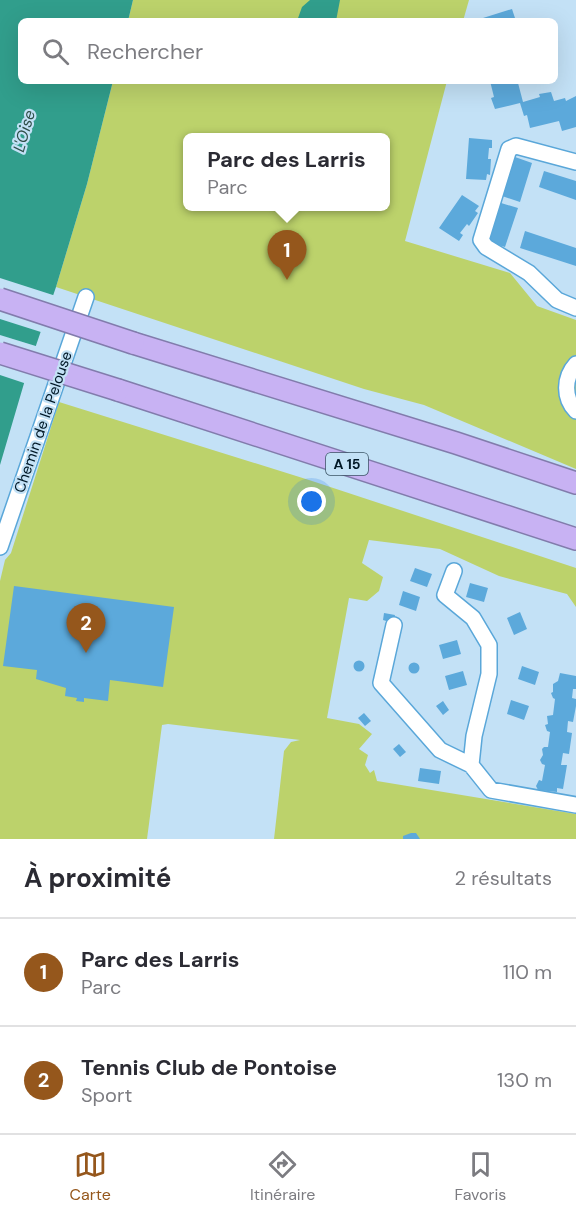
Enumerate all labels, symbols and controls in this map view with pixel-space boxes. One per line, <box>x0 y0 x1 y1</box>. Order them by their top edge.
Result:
search box <box>18 18 558 84</box>
icon: search <box>39 35 72 68</box>
text: Rechercher <box>87 37 203 66</box>
water label: L'Oise <box>8 108 40 154</box>
popup <box>183 133 390 211</box>
text: Parc des Larris <box>207 145 366 174</box>
text: Parc <box>207 174 248 200</box>
pin: 1 <box>268 230 306 280</box>
street label: Chemin de la Pelouse <box>9 349 77 495</box>
road number: A 15 <box>326 453 368 475</box>
your location <box>297 487 326 516</box>
pin: 2 <box>66 604 106 653</box>
text: À proximité <box>24 861 171 895</box>
text: 2 résultats <box>455 865 552 891</box>
text: Parc des Larris <box>81 945 239 974</box>
text: 1 <box>40 959 47 985</box>
text: 110 m <box>503 959 552 985</box>
text: Parc <box>81 974 121 1000</box>
text: Tennis Club de Pontoise <box>81 1053 337 1082</box>
text: 2 <box>38 1067 49 1093</box>
text: 130 m <box>497 1067 552 1093</box>
text: Sport <box>81 1082 132 1108</box>
tab: Carte <box>70 1148 111 1205</box>
tab: Itinéraire <box>250 1148 315 1205</box>
tab: Favoris <box>455 1148 506 1205</box>

